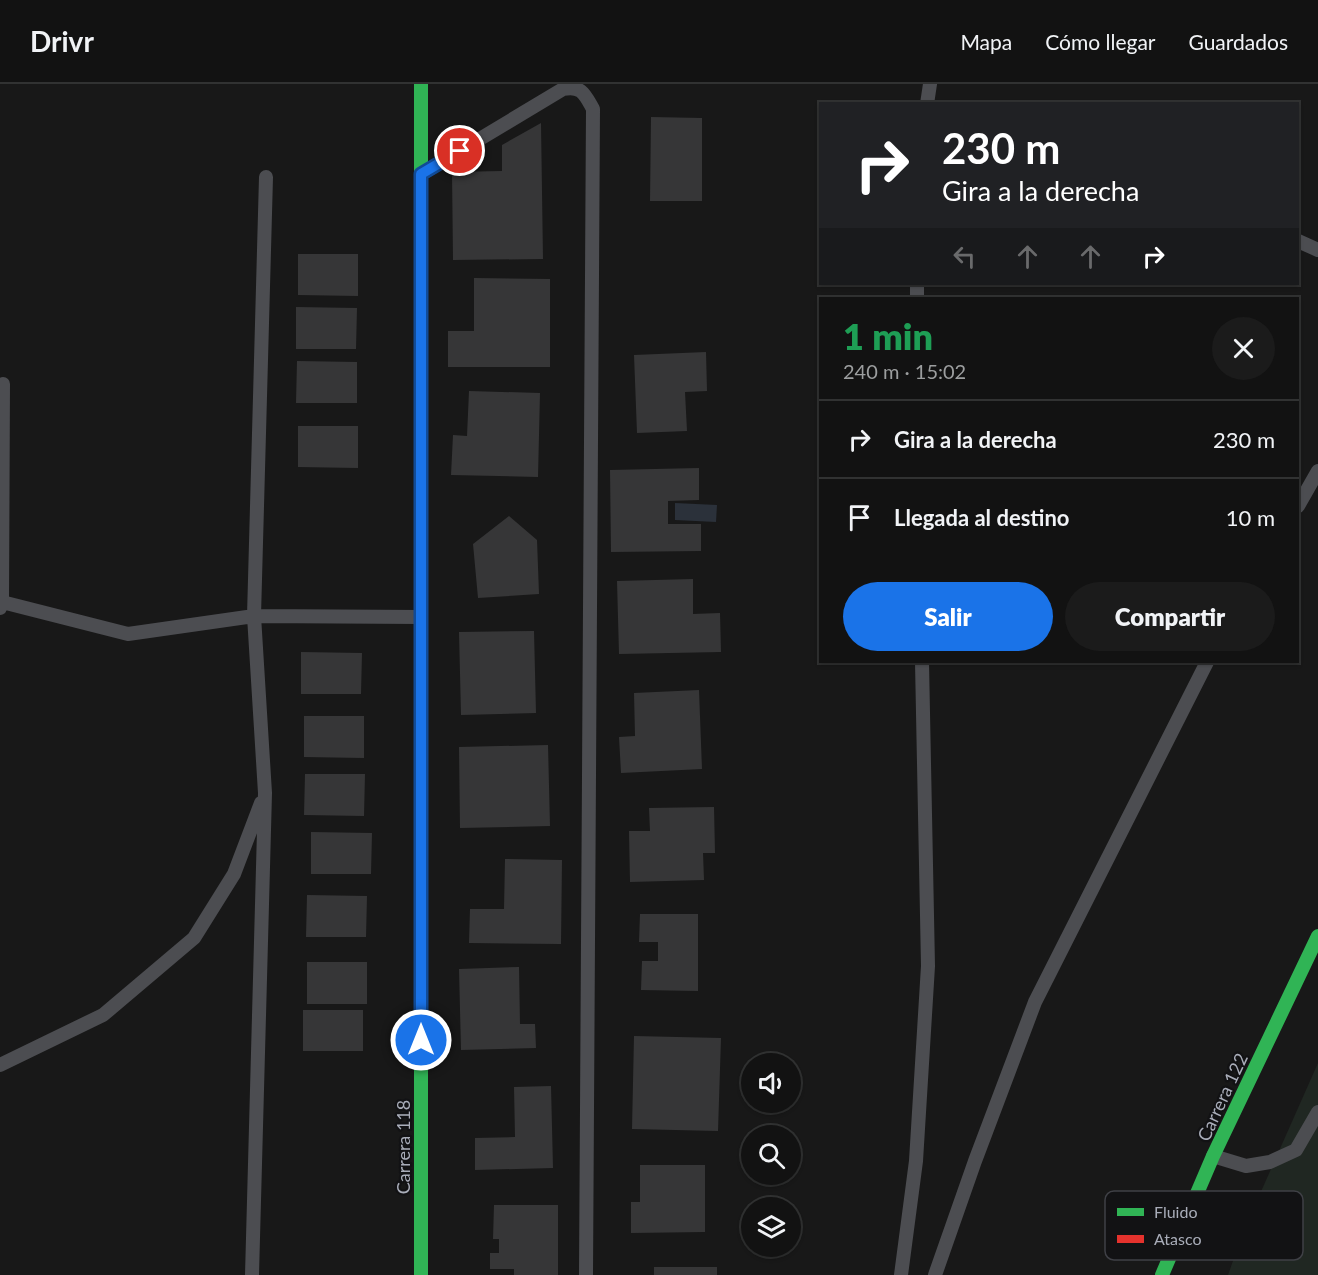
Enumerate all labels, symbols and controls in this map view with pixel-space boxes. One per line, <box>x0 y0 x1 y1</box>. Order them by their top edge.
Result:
text: Drivr <box>30 24 94 58</box>
text: Mapa <box>960 29 1012 54</box>
text: Cómo llegar <box>1045 29 1156 54</box>
text: Guardados <box>1189 29 1288 54</box>
text: 230 m <box>942 123 1060 173</box>
pin <box>434 125 485 176</box>
icon: right <box>843 126 921 204</box>
icon: arrive <box>443 134 476 167</box>
text: Gira a la derecha <box>942 174 1139 207</box>
icon: left <box>948 240 981 273</box>
icon: ahead <box>1011 240 1044 273</box>
icon: ahead <box>1074 240 1107 273</box>
icon: right <box>1137 240 1170 273</box>
text: 1 min <box>843 314 933 358</box>
button: close <box>1212 317 1275 380</box>
text: 240 m · 15:02 <box>843 359 966 383</box>
icon: right <box>843 423 876 456</box>
text: Gira a la derecha <box>894 426 1057 453</box>
text: 230 m <box>1213 426 1275 453</box>
icon: arrive <box>843 501 876 534</box>
text: Llegada al destino <box>894 504 1070 531</box>
text: 10 m <box>1226 504 1275 531</box>
button: Salir <box>843 582 1053 651</box>
button: Compartir <box>1065 582 1275 651</box>
position arrow <box>389 1008 453 1072</box>
street label: Carrera 122 <box>1192 1050 1252 1144</box>
map controls <box>741 1053 801 1257</box>
button: sound <box>741 1053 801 1113</box>
street label: Carrera 118 <box>392 1100 414 1194</box>
button: search <box>741 1125 801 1185</box>
legend <box>1105 1191 1303 1260</box>
button: layers <box>741 1197 801 1257</box>
text: Fluido <box>1154 1202 1197 1221</box>
text: Atasco <box>1154 1229 1202 1248</box>

